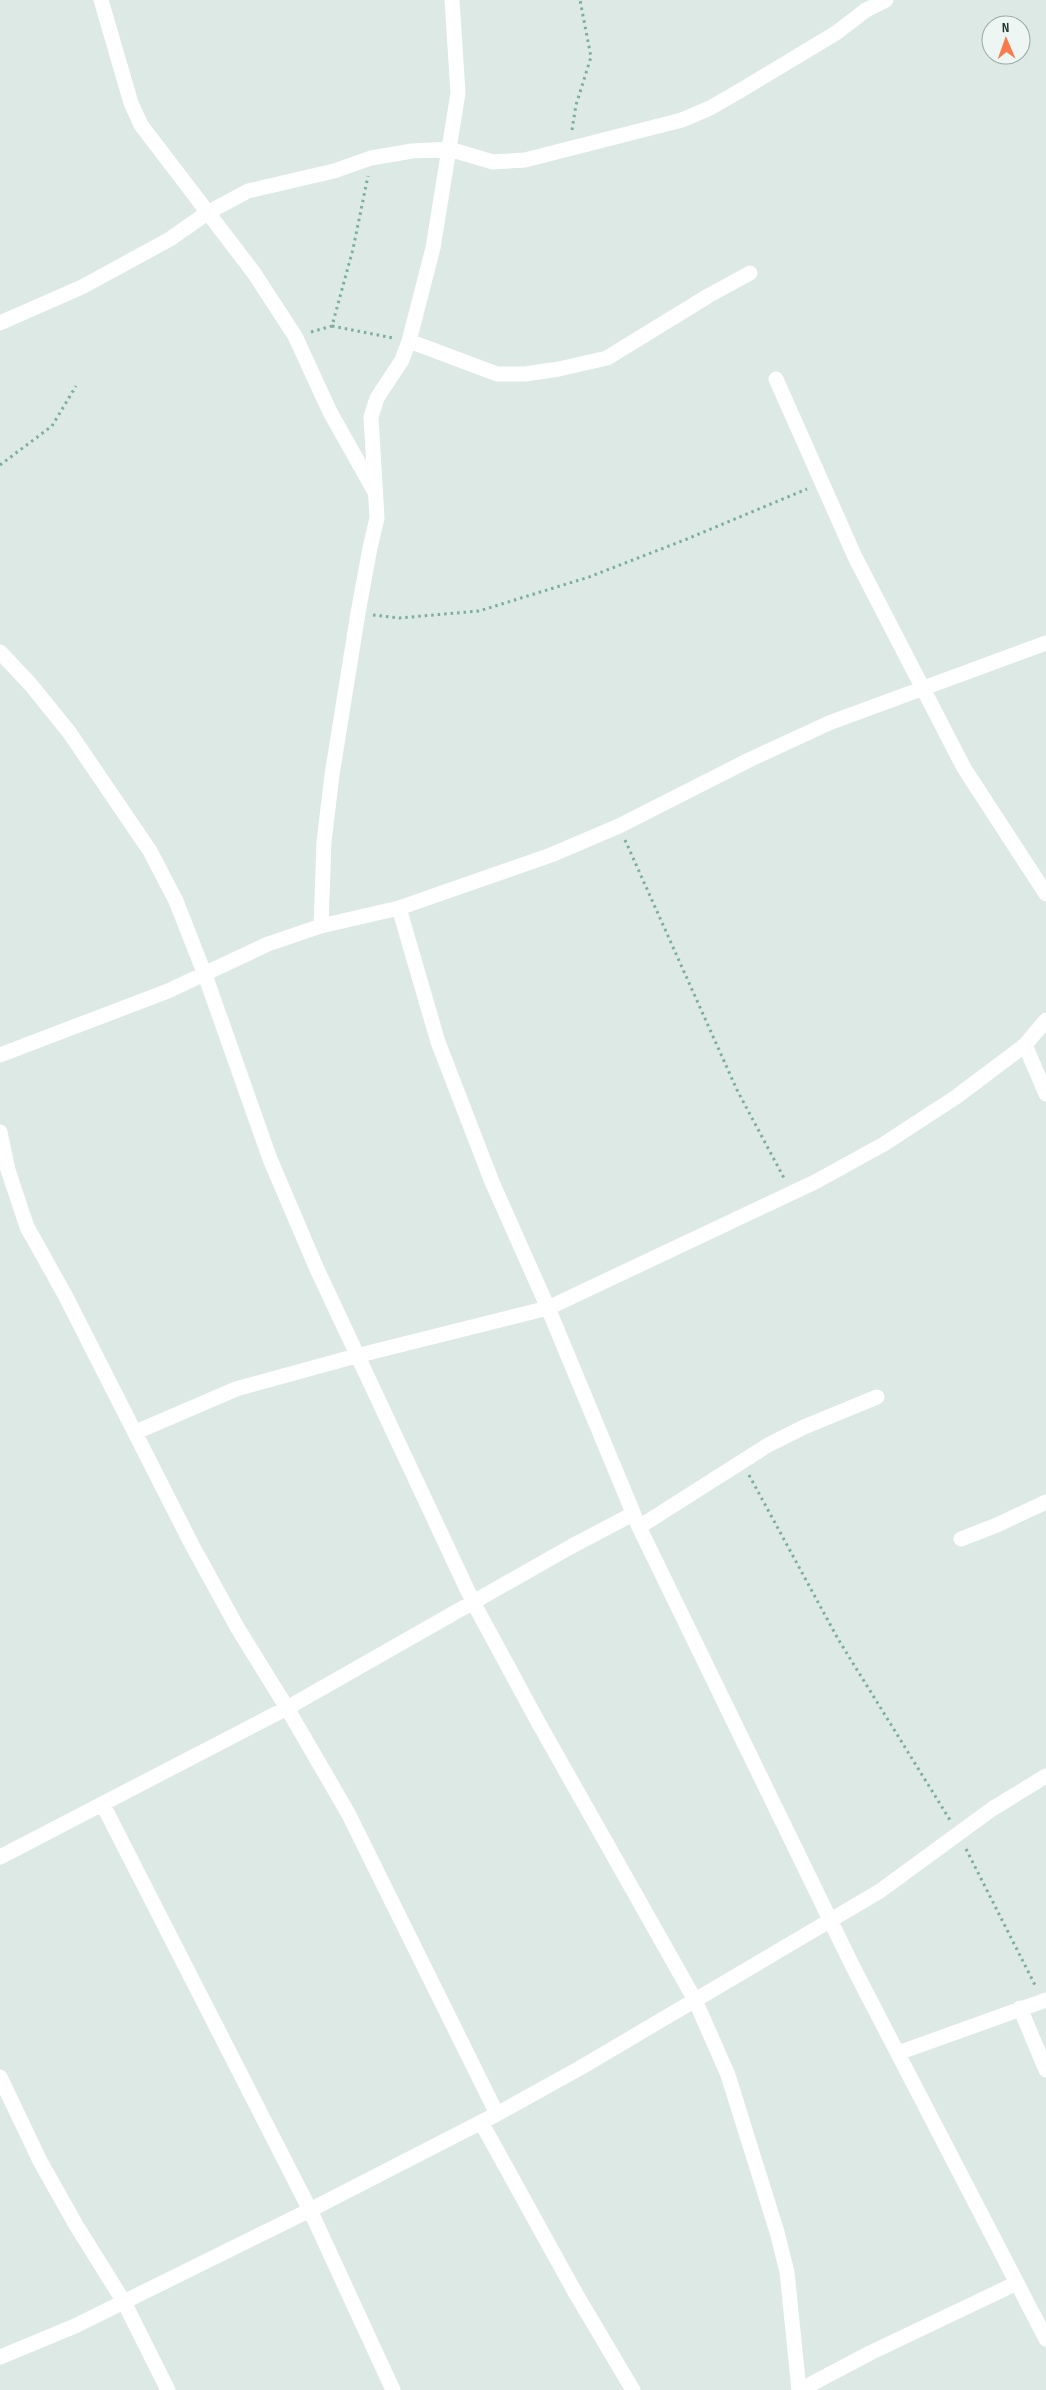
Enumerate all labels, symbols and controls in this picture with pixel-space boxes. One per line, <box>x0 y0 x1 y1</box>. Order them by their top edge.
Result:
north arrow <box>981 15 1031 65</box>
text: N <box>1002 19 1010 36</box>

